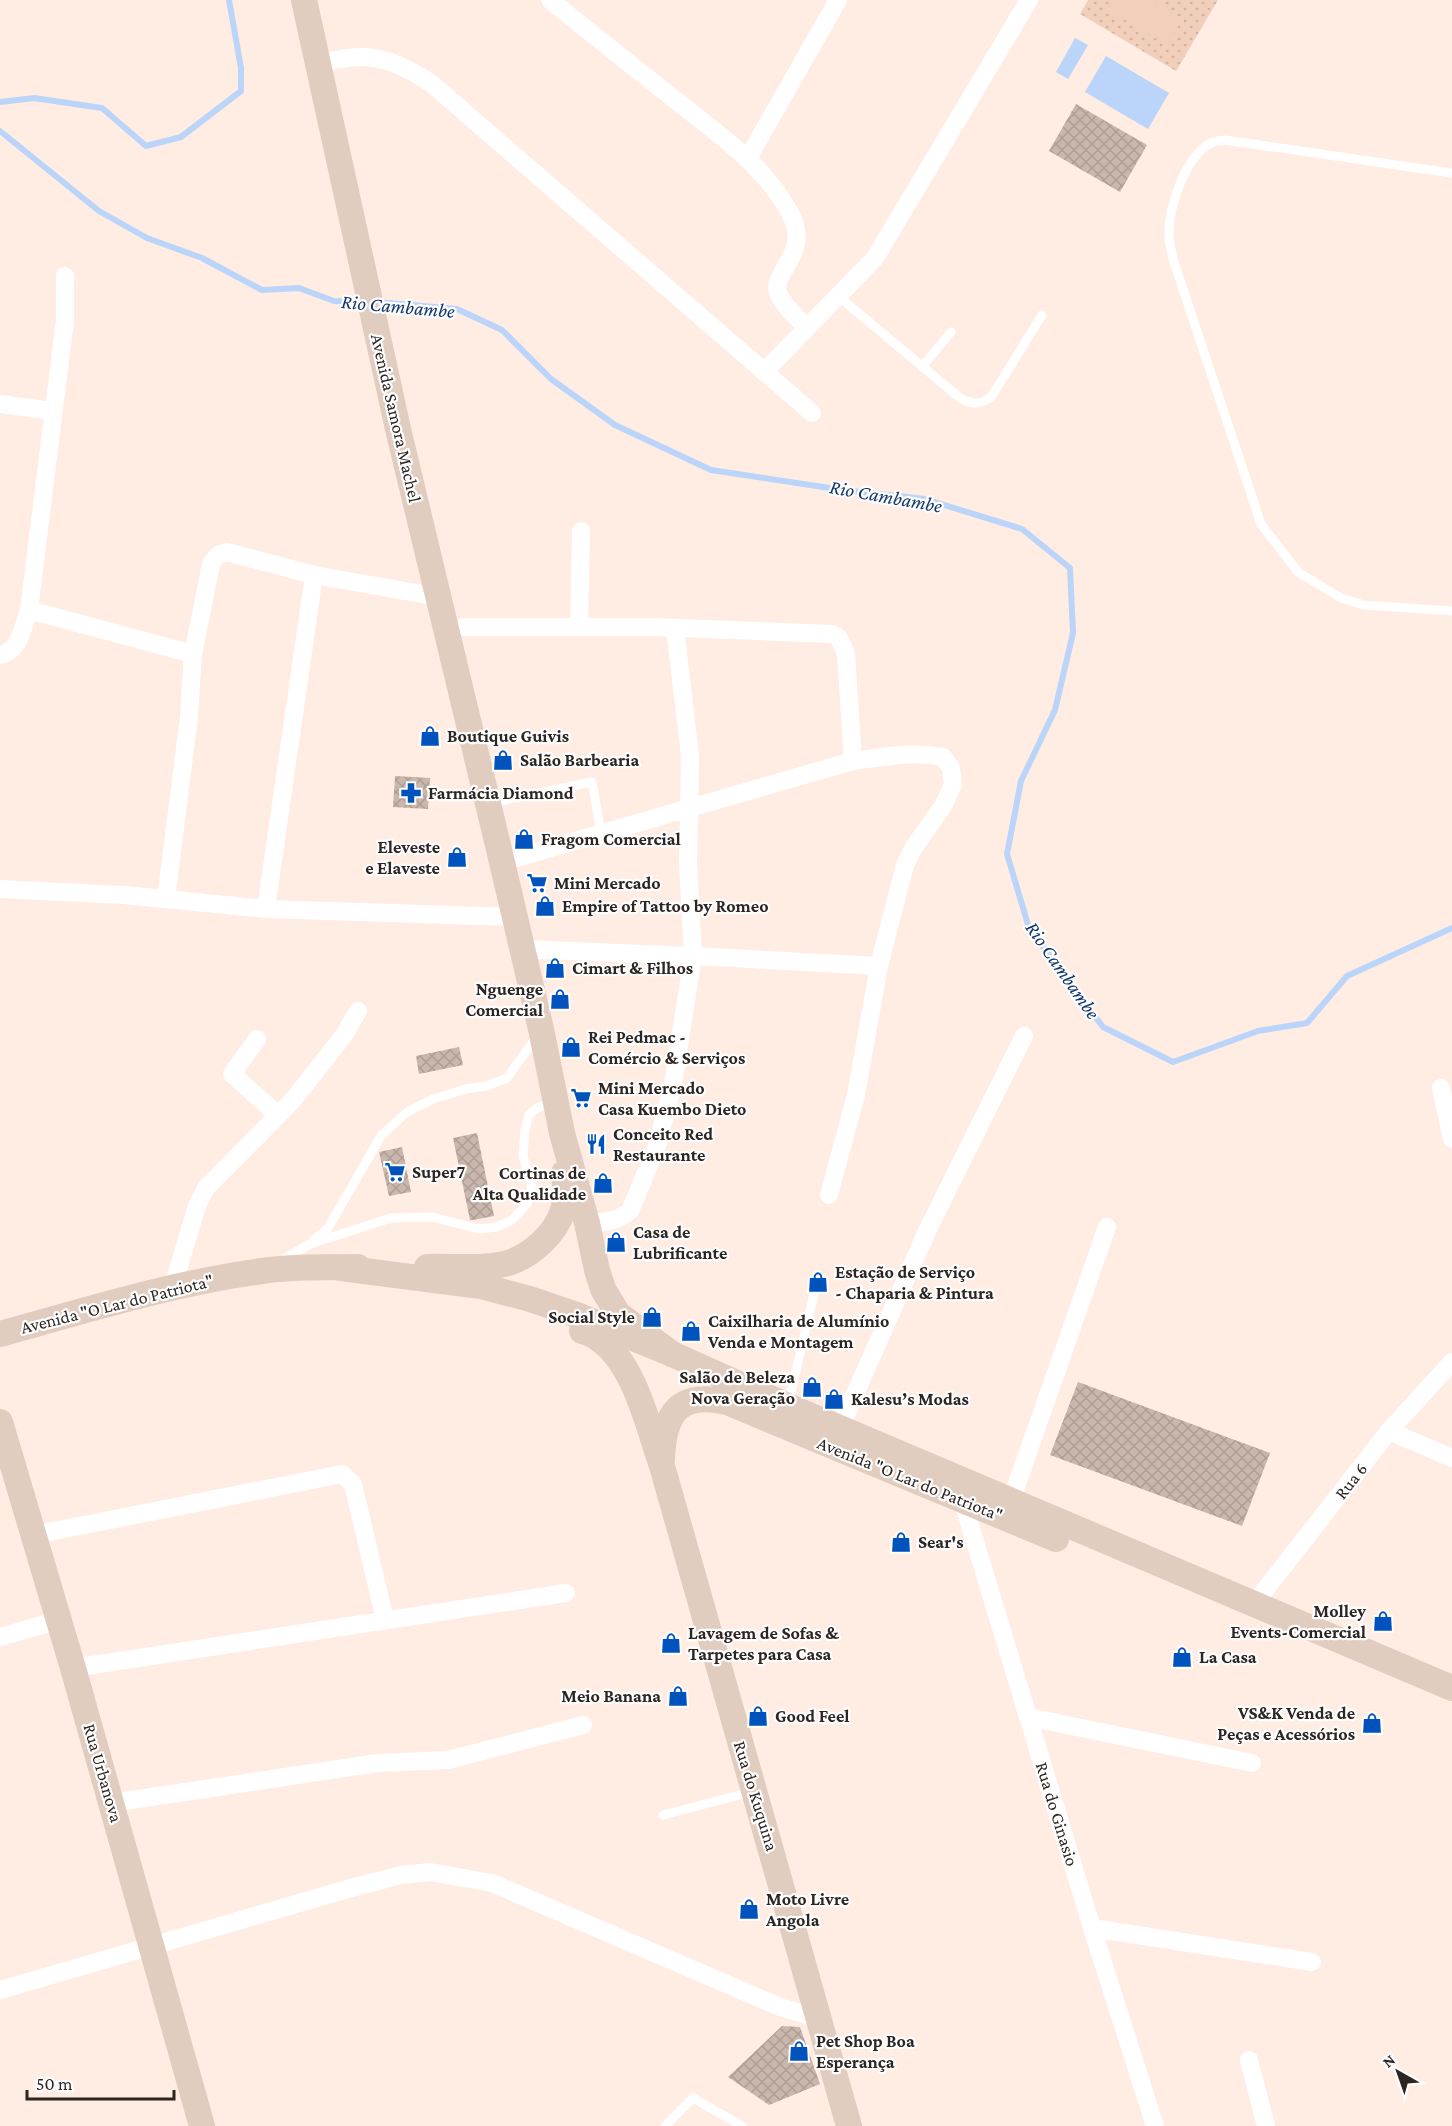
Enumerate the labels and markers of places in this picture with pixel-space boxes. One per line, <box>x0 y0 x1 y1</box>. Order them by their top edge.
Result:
shop icon: Boutique Guivis <box>418 724 442 748</box>
place label: Boutique Guivis <box>447 726 569 746</box>
shop icon: Salão Barbearia <box>491 748 515 772</box>
place label: Salão Barbearia <box>520 750 639 770</box>
pharmacy icon: Farmácia Diamond <box>399 781 423 805</box>
place label: Farmácia Diamond <box>428 783 574 803</box>
shop icon: Fragom Comercial <box>512 827 536 851</box>
place label: Fragom Comercial <box>541 829 681 849</box>
place label: Eleveste e Elaveste <box>365 837 440 878</box>
shop icon: Eleveste e Elaveste <box>445 845 469 869</box>
supermarket icon: Mini Mercado <box>525 871 549 895</box>
place label: Mini Mercado <box>554 873 661 893</box>
shop icon: Empire of Tattoo by Romeo <box>533 894 557 918</box>
place label: Empire of Tattoo by Romeo <box>562 896 769 916</box>
shop icon: Cimart & Filhos <box>543 956 567 980</box>
place label: Cimart & Filhos <box>572 958 693 978</box>
place label: Nguenge Comercial <box>465 979 543 1020</box>
shop icon: Nguenge Comercial <box>548 987 572 1011</box>
place label: Rei Pedmac - Comércio & Serviços <box>588 1027 745 1068</box>
shop icon: Rei Pedmac - Comércio & Serviços <box>559 1035 583 1059</box>
place label: Mini Mercado Casa Kuembo Dieto <box>598 1078 746 1119</box>
supermarket icon: Mini Mercado Casa Kuembo Dieto <box>569 1086 593 1110</box>
place label: Conceito Red Restaurante <box>613 1124 713 1165</box>
restaurant icon: Conceito Red Restaurante <box>584 1132 608 1156</box>
supermarket icon: Super7 <box>383 1160 407 1184</box>
place label: Super7 <box>412 1162 466 1182</box>
place label: Cortinas de Alta Qualidade <box>472 1163 586 1204</box>
shop icon: Cortinas de Alta Qualidade <box>591 1171 615 1195</box>
place label: Casa de Lubrificante <box>633 1222 727 1263</box>
shop icon: Casa de Lubrificante <box>604 1230 628 1254</box>
place label: Estação de Serviço - Chaparia & Pintura <box>835 1262 994 1303</box>
shop icon: Estação de Serviço - Chaparia & Pintura <box>806 1270 830 1294</box>
shop icon: Social Style <box>640 1305 664 1329</box>
place label: Social Style <box>548 1307 635 1327</box>
place label: Caixilharia de Alumínio Venda e Montagem <box>707 1311 889 1352</box>
shop icon: Caixilharia de Alumínio Venda e Montagem <box>679 1319 703 1343</box>
place label: Salão de Beleza Nova Geração <box>679 1367 795 1408</box>
shop icon: Salão de Beleza Nova Geração <box>800 1375 824 1399</box>
shop icon: Kalesu’s Modas <box>822 1387 846 1411</box>
place label: Kalesu’s Modas <box>851 1389 969 1409</box>
shop icon: Sear's <box>889 1530 913 1554</box>
place label: Sear's <box>918 1532 964 1552</box>
place label: Molley Events-Comercial <box>1231 1601 1366 1642</box>
shop icon: Molley Events-Comercial <box>1371 1609 1395 1633</box>
place label: Lavagem de Sofas & Tarpetes para Casa <box>688 1623 839 1664</box>
shop icon: Lavagem de Sofas & Tarpetes para Casa <box>659 1631 683 1655</box>
shop icon: La Casa <box>1170 1645 1194 1669</box>
place label: La Casa <box>1199 1647 1257 1667</box>
shop icon: Meio Banana <box>666 1684 690 1708</box>
place label: Meio Banana <box>561 1686 661 1706</box>
place label: VS&K Venda de Peças e Acessórios <box>1217 1703 1355 1744</box>
shop icon: Good Feel <box>746 1704 770 1728</box>
place label: Good Feel <box>775 1706 850 1726</box>
shop icon: VS&K Venda de Peças e Acessórios <box>1360 1711 1384 1735</box>
place label: Moto Livre Angola <box>765 1889 849 1930</box>
shop icon: Moto Livre Angola <box>737 1897 761 1921</box>
place label: Pet Shop Boa Esperança <box>816 2031 915 2072</box>
shop icon: Pet Shop Boa Esperança <box>787 2039 811 2063</box>

